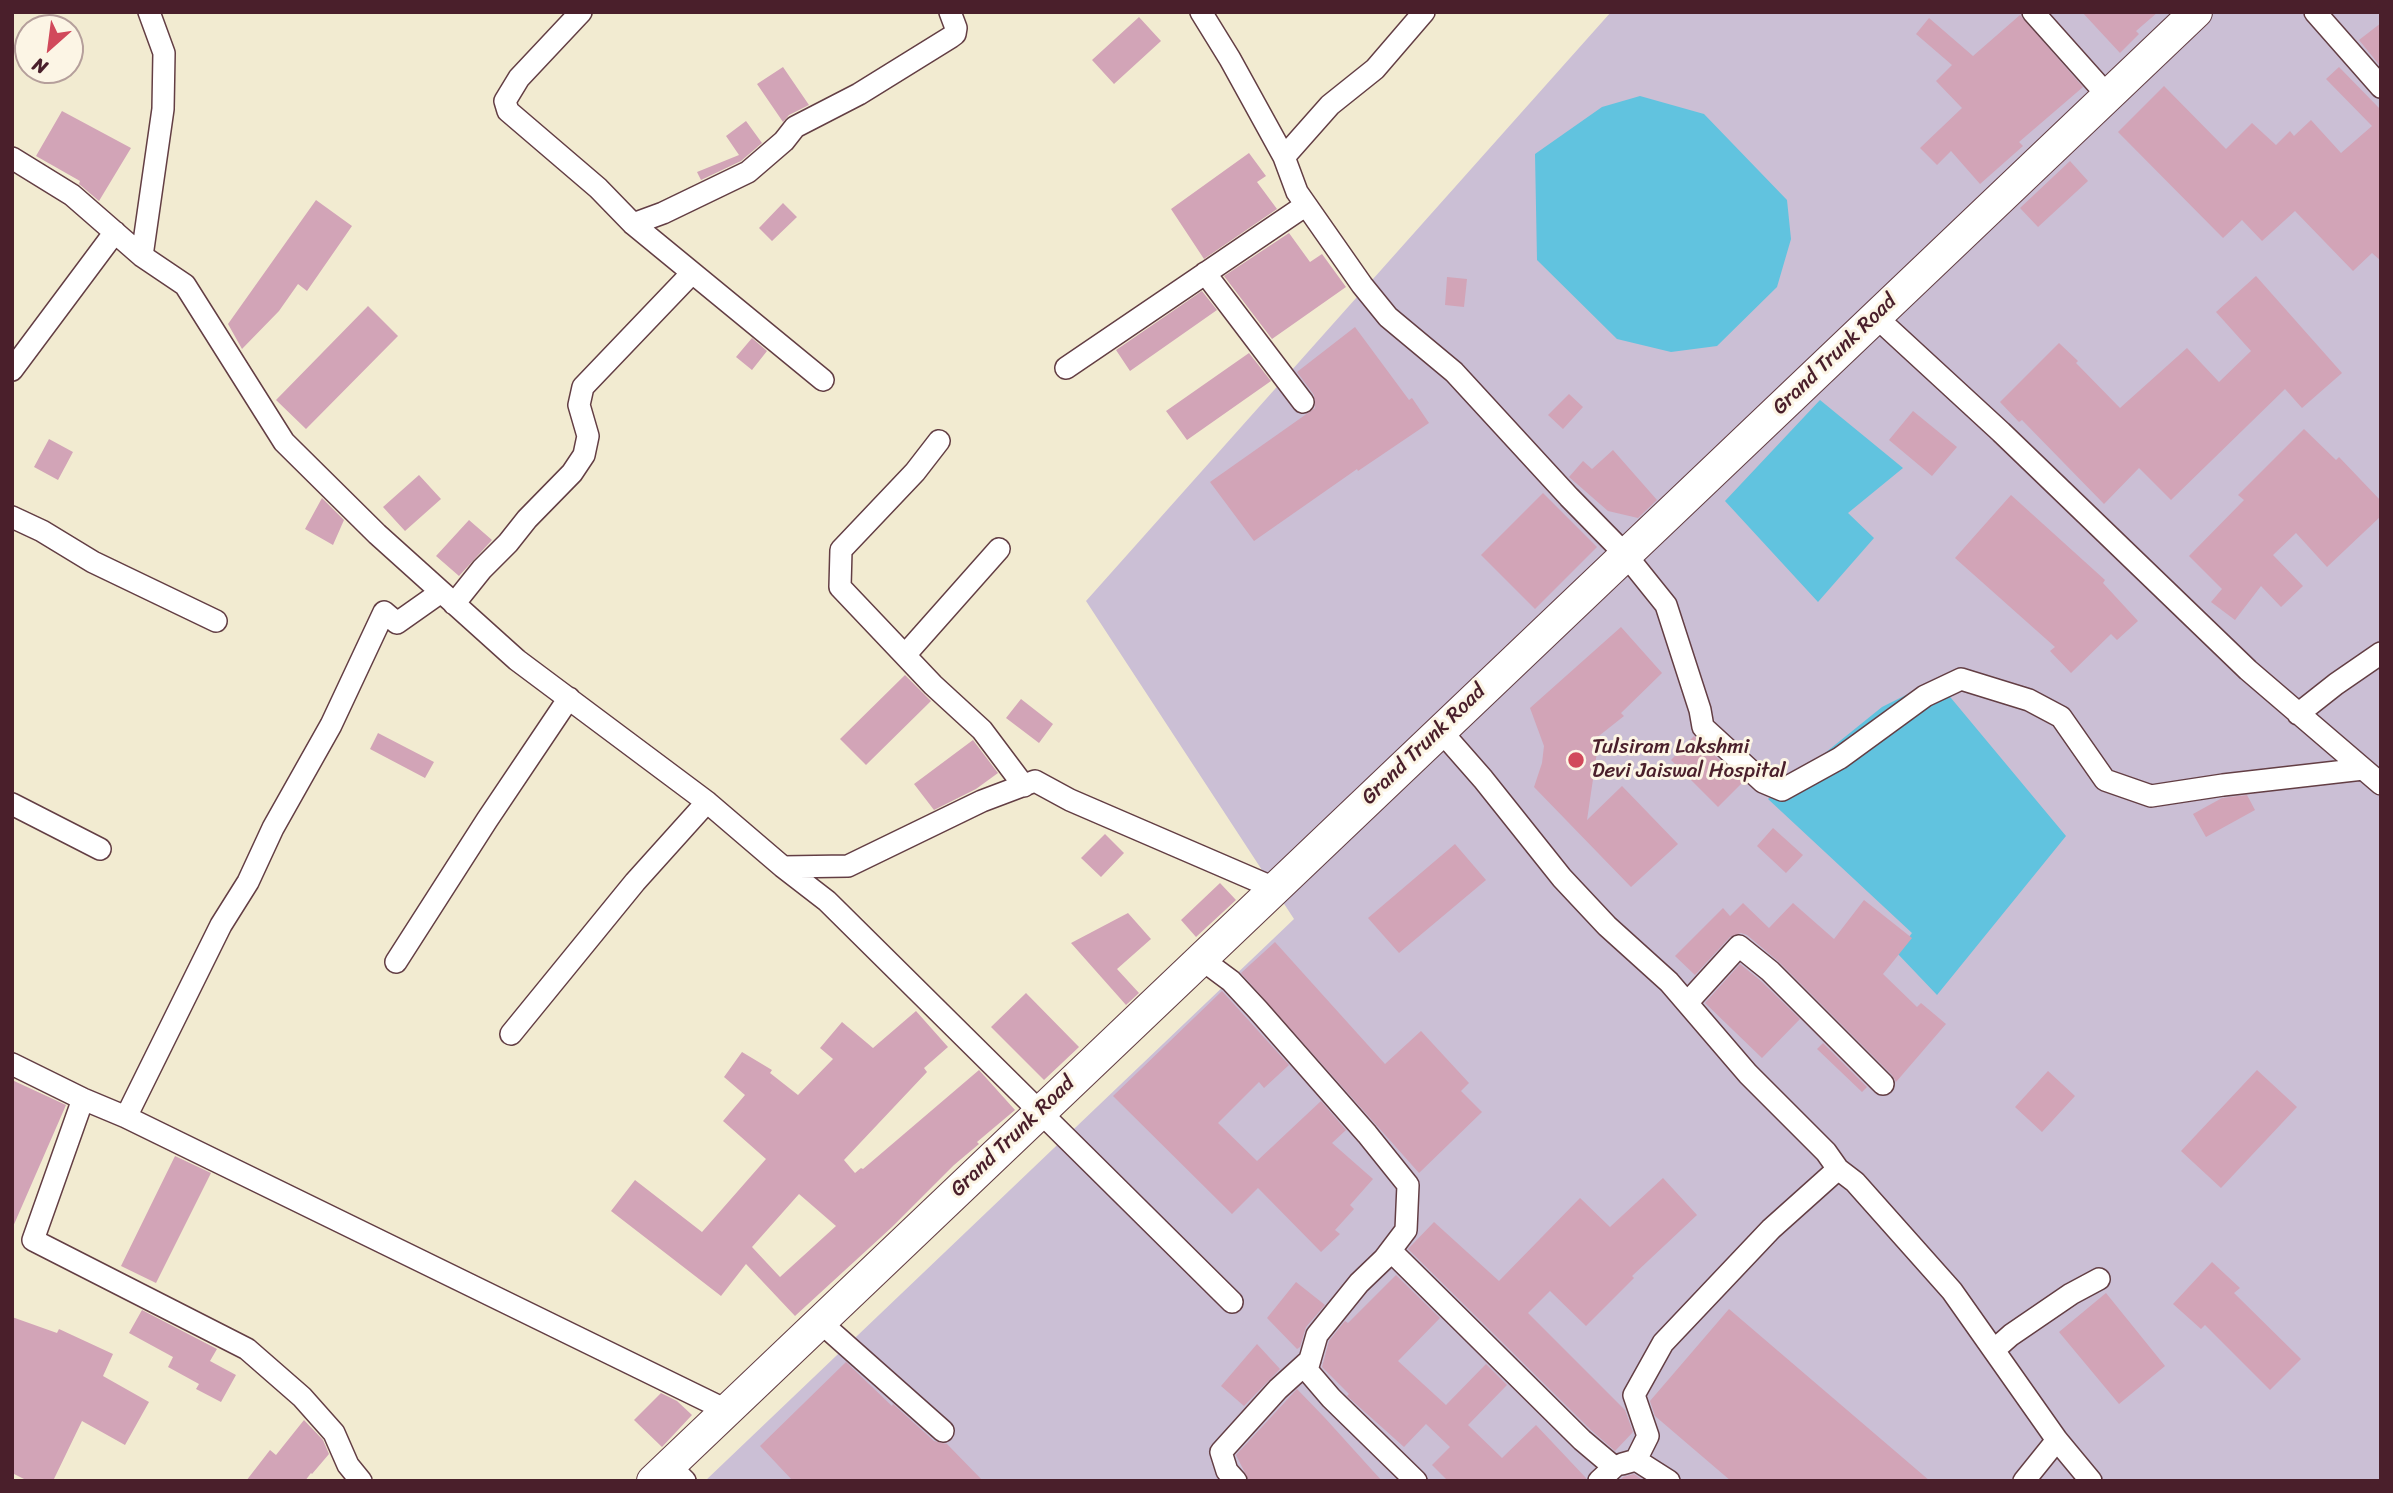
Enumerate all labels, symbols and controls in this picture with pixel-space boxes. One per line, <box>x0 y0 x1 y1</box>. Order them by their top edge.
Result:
north arrow <box>14 14 84 84</box>
text: N <box>26 49 53 84</box>
street label: Grand Trunk Road <box>1768 289 1902 421</box>
street label: Grand Trunk Road <box>1357 679 1491 811</box>
place label: Tulsiram Lakshmi Devi Jaiswal Hospital <box>1592 735 1786 785</box>
marker: Tulsiram Lakshmi Devi Jaiswal Hospital <box>1566 750 1586 770</box>
street label: Grand Trunk Road <box>946 1071 1080 1203</box>

